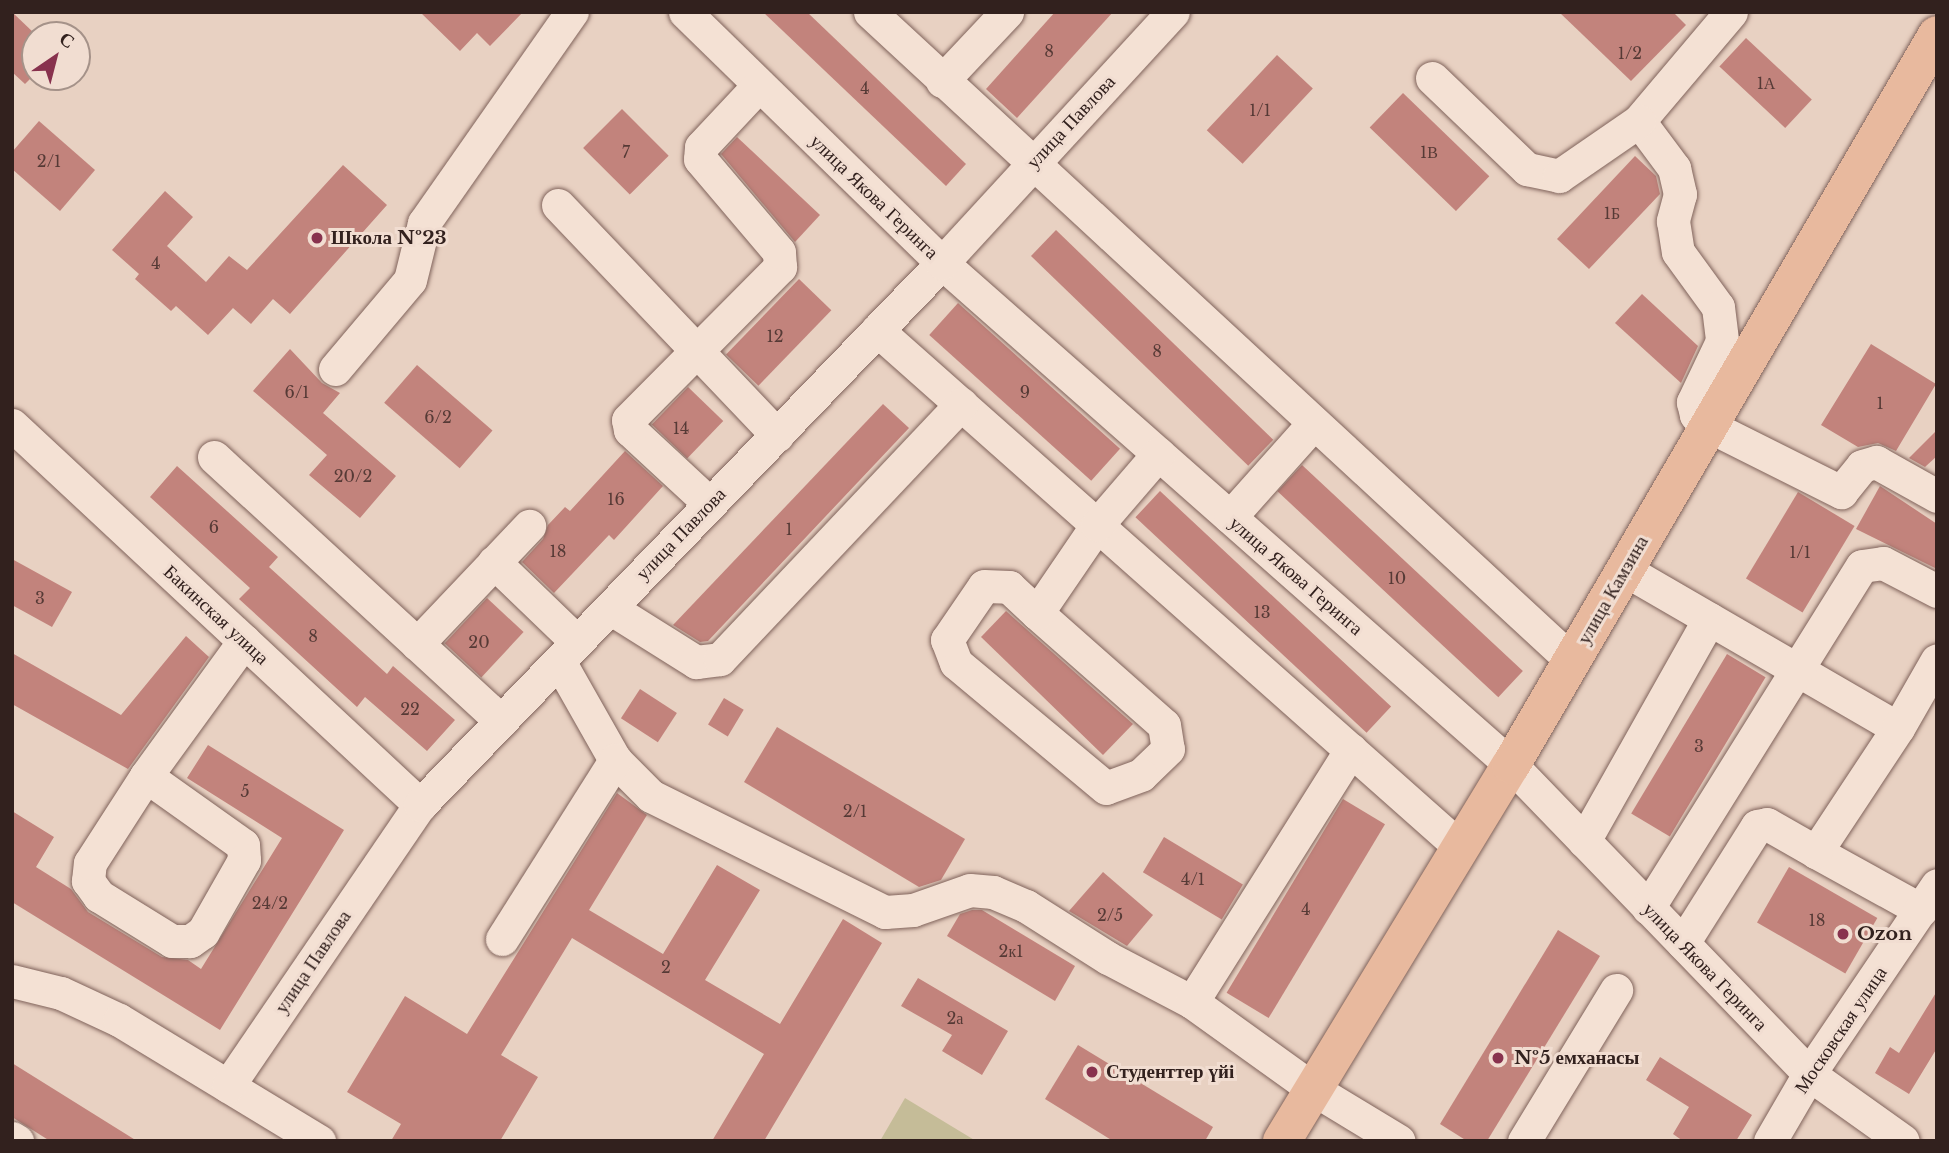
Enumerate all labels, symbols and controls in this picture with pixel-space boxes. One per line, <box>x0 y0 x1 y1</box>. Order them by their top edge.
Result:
north arrow <box>21 21 91 91</box>
text: С <box>55 27 79 53</box>
house number: 8 <box>1044 41 1054 61</box>
house number: 1/2 <box>1618 43 1642 63</box>
street label: улица Павлова <box>1022 71 1120 173</box>
house number: 1А <box>1757 73 1775 93</box>
house number: 4 <box>860 78 870 98</box>
house number: 1/1 <box>1249 100 1271 120</box>
street label: улица Якова Геринга <box>805 130 943 264</box>
house number: 7 <box>622 142 630 162</box>
house number: 1В <box>1420 142 1438 162</box>
house number: 2/1 <box>37 151 61 171</box>
house number: 1Б <box>1604 203 1620 223</box>
place label: Школа №23 <box>331 227 447 249</box>
marker: Школа №23 <box>309 230 325 246</box>
house number: 4 <box>151 253 161 273</box>
house number: 12 <box>767 326 783 346</box>
house number: 8 <box>1152 341 1162 361</box>
house number: 6/1 <box>285 382 309 402</box>
house number: 9 <box>1020 382 1030 402</box>
house number: 1 <box>1876 393 1884 413</box>
house number: 6/2 <box>424 407 452 427</box>
house number: 14 <box>673 418 689 438</box>
house number: 20/2 <box>334 466 372 486</box>
street label: улица Павлова <box>631 483 731 585</box>
house number: 16 <box>607 489 625 509</box>
street label: улица Якова Геринга <box>1225 512 1367 640</box>
house number: 6 <box>209 517 219 537</box>
house number: 1 <box>785 519 793 539</box>
street label: улица Камзина <box>1573 532 1653 648</box>
house number: 18 <box>550 541 566 561</box>
house number: 1/1 <box>1789 542 1811 562</box>
street label: Бакинская улица <box>159 560 273 670</box>
house number: 10 <box>1388 568 1406 588</box>
house number: 3 <box>35 588 45 608</box>
house number: 13 <box>1254 602 1270 622</box>
house number: 8 <box>308 626 318 646</box>
house number: 20 <box>468 632 490 652</box>
house number: 22 <box>400 699 420 719</box>
house number: 3 <box>1694 736 1704 756</box>
house number: 5 <box>240 781 250 801</box>
house number: 2/1 <box>843 801 867 821</box>
house number: 4/1 <box>1181 869 1205 889</box>
house number: 24/2 <box>252 893 288 913</box>
street label: улица Якова Геринга <box>1638 898 1772 1036</box>
house number: 4 <box>1301 899 1311 919</box>
house number: 2/5 <box>1097 905 1123 925</box>
street label: улица Павлова <box>270 906 356 1018</box>
house number: 18 <box>1809 910 1825 930</box>
place label: Ozon <box>1857 923 1912 945</box>
marker: Ozon <box>1835 926 1851 942</box>
house number: 2к1 <box>999 941 1023 961</box>
house number: 2 <box>661 957 671 977</box>
street label: Московская улица <box>1790 962 1892 1098</box>
house number: 2а <box>947 1008 963 1028</box>
place label: №5 емханасы <box>1514 1047 1639 1069</box>
marker: №5 емханасы <box>1488 1048 1508 1068</box>
place label: Студенттер үйі <box>1106 1061 1234 1083</box>
marker: Студенттер үйі <box>1084 1064 1100 1080</box>

